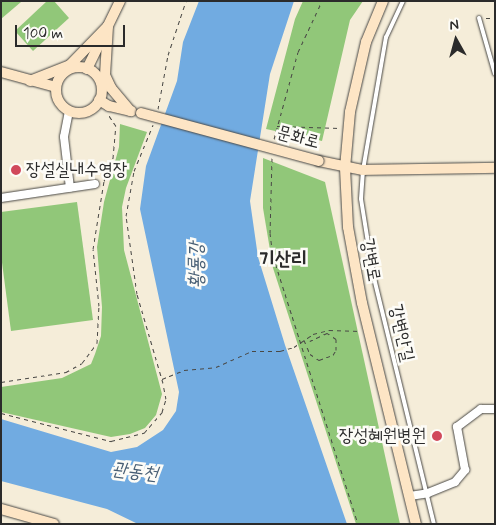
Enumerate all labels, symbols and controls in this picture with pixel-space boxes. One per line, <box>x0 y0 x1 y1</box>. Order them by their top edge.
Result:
scale bar <box>18 15 128 47</box>
north arrow <box>431 15 481 65</box>
text: N <box>448 16 460 35</box>
text: 100 m <box>23 24 63 44</box>
street label: 문화로 <box>274 122 322 154</box>
place label: 장설실내수영장 <box>26 159 127 181</box>
marker: 장설실내수영장 <box>10 164 22 176</box>
street label: 강변로 <box>356 237 384 283</box>
water label: 황룡강 <box>186 242 208 288</box>
district label: 기산리 <box>259 247 307 271</box>
street label: 강변안길 <box>384 302 418 364</box>
place label: 장성혜원병원 <box>339 425 426 447</box>
marker: 장성혜원병원 <box>430 429 444 443</box>
water label: 관동천 <box>111 458 159 486</box>

